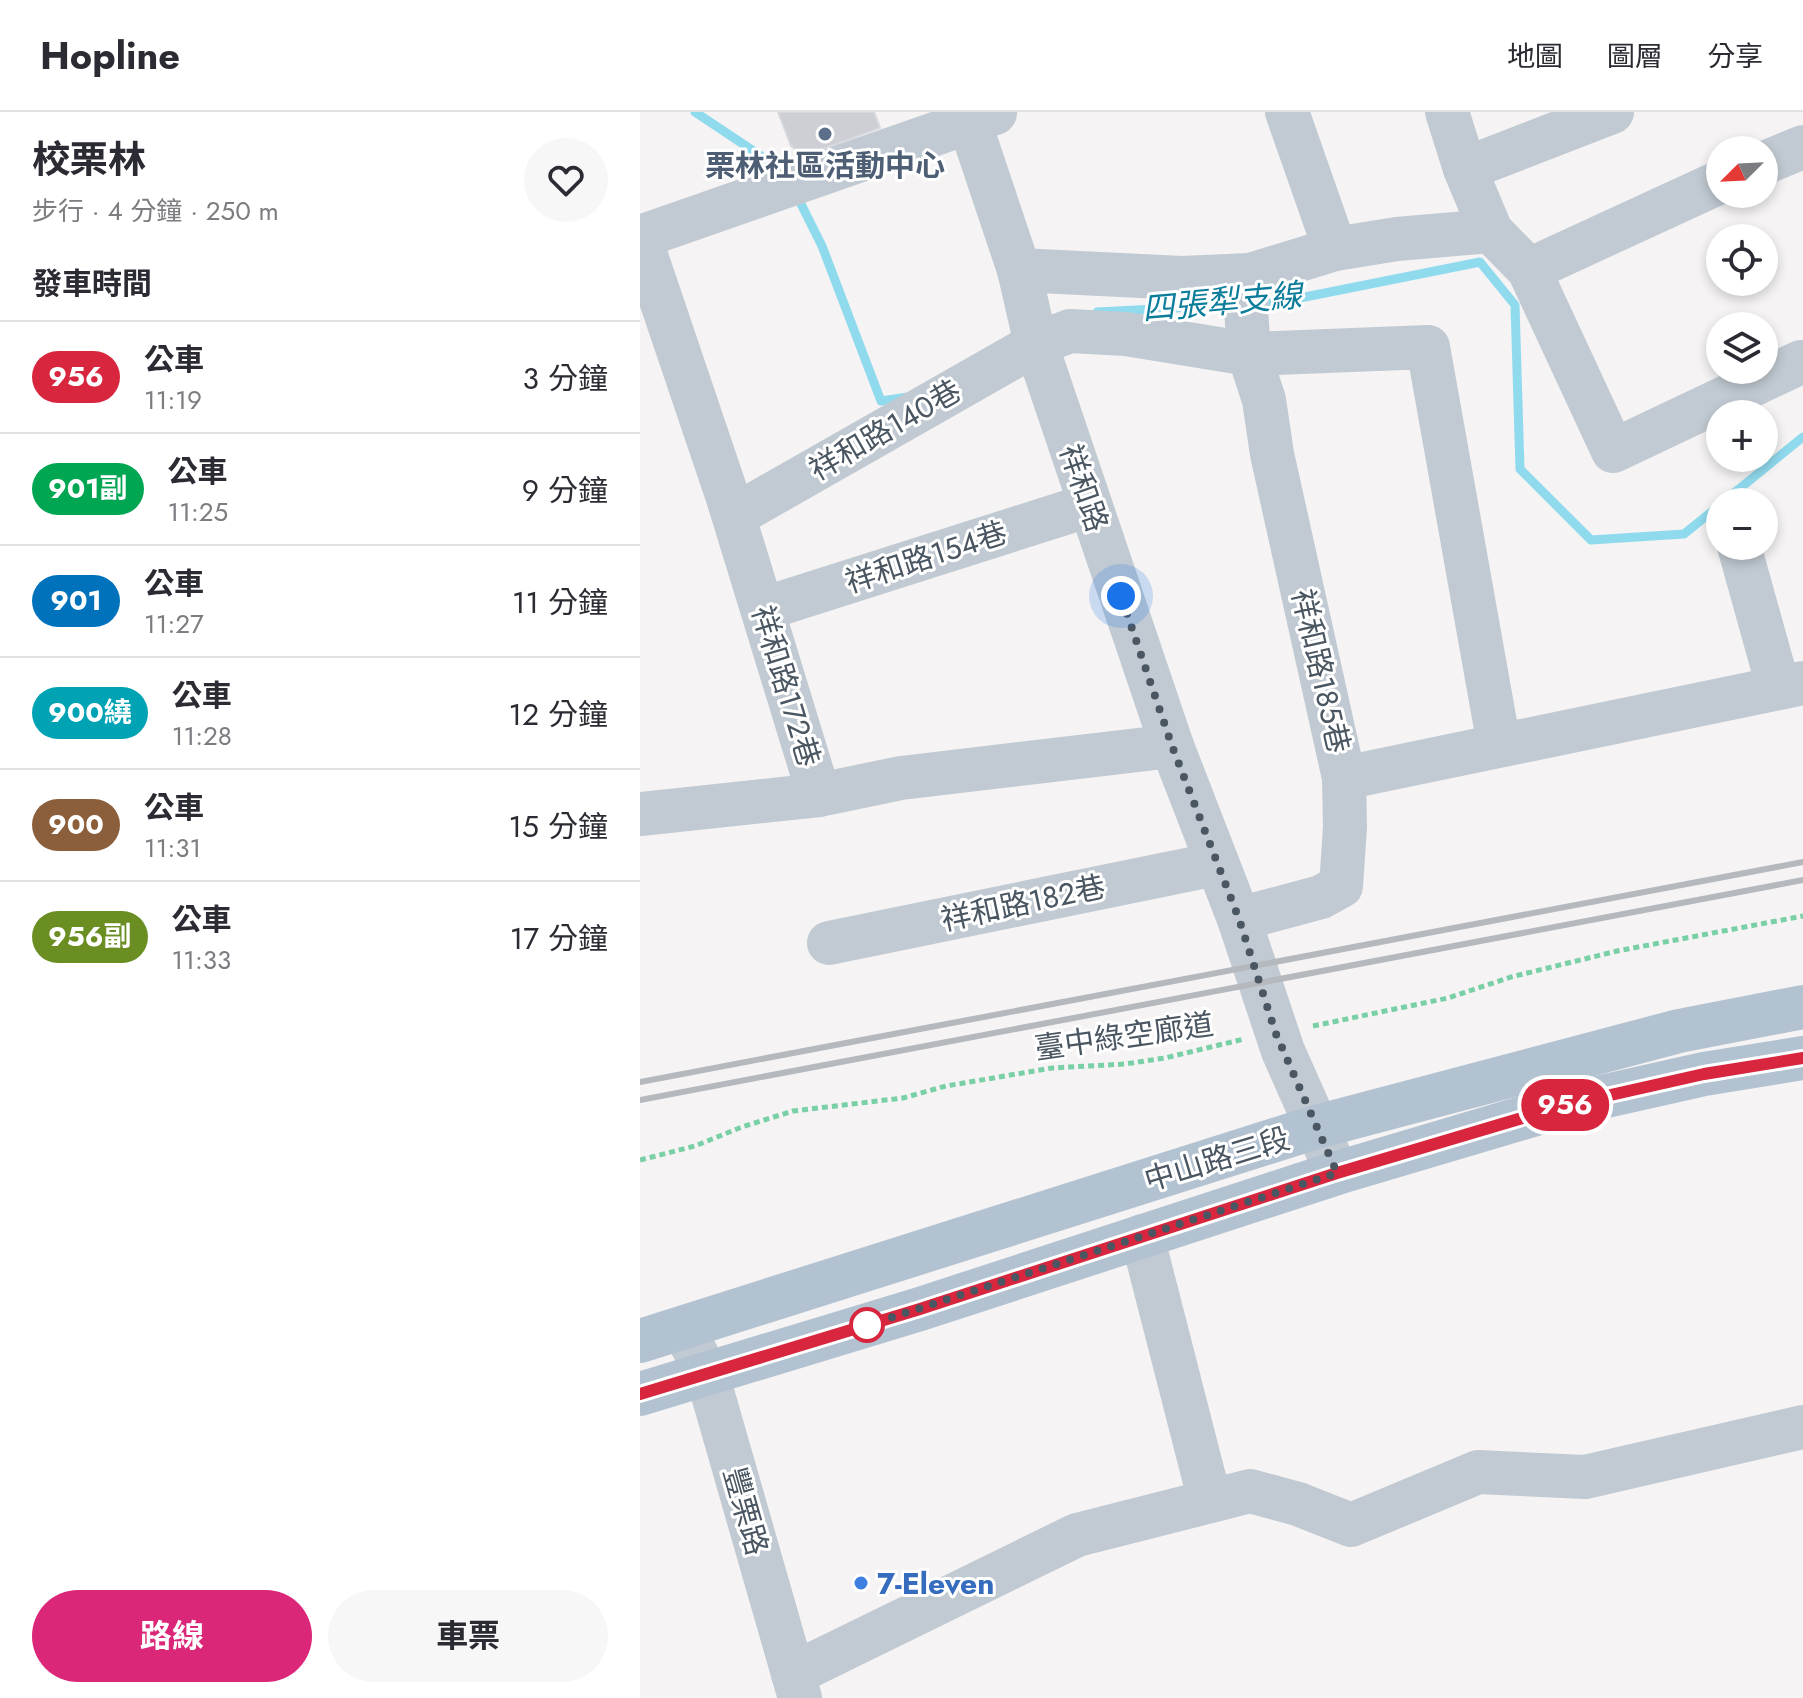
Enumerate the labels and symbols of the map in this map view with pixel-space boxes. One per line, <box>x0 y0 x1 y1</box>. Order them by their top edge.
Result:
marker: 栗林社區活動中心 <box>816 125 834 143</box>
north arrow <box>1706 136 1778 208</box>
place label: 栗林社區活動中心 <box>705 144 945 187</box>
water label: 四張犁支線 <box>1140 272 1307 332</box>
street label: 祥和路140巷 <box>801 369 969 491</box>
street label: 祥和路 <box>1049 438 1119 538</box>
street label: 祥和路154巷 <box>840 511 1012 603</box>
your location <box>1101 576 1141 616</box>
street label: 祥和路185巷 <box>1281 585 1361 757</box>
street label: 祥和路172巷 <box>741 600 831 772</box>
street label: 祥和路182巷 <box>937 865 1109 941</box>
street label: 臺中綠空廊道 <box>1032 1002 1216 1070</box>
line badge: 956 <box>1519 1079 1611 1131</box>
street label: 中山路三段 <box>1139 1117 1295 1201</box>
unlabelled marker <box>850 1308 884 1342</box>
street label: 豐栗路 <box>713 1462 779 1560</box>
place label: 7-Eleven <box>877 1562 994 1605</box>
marker: 7-Eleven <box>852 1574 870 1592</box>

